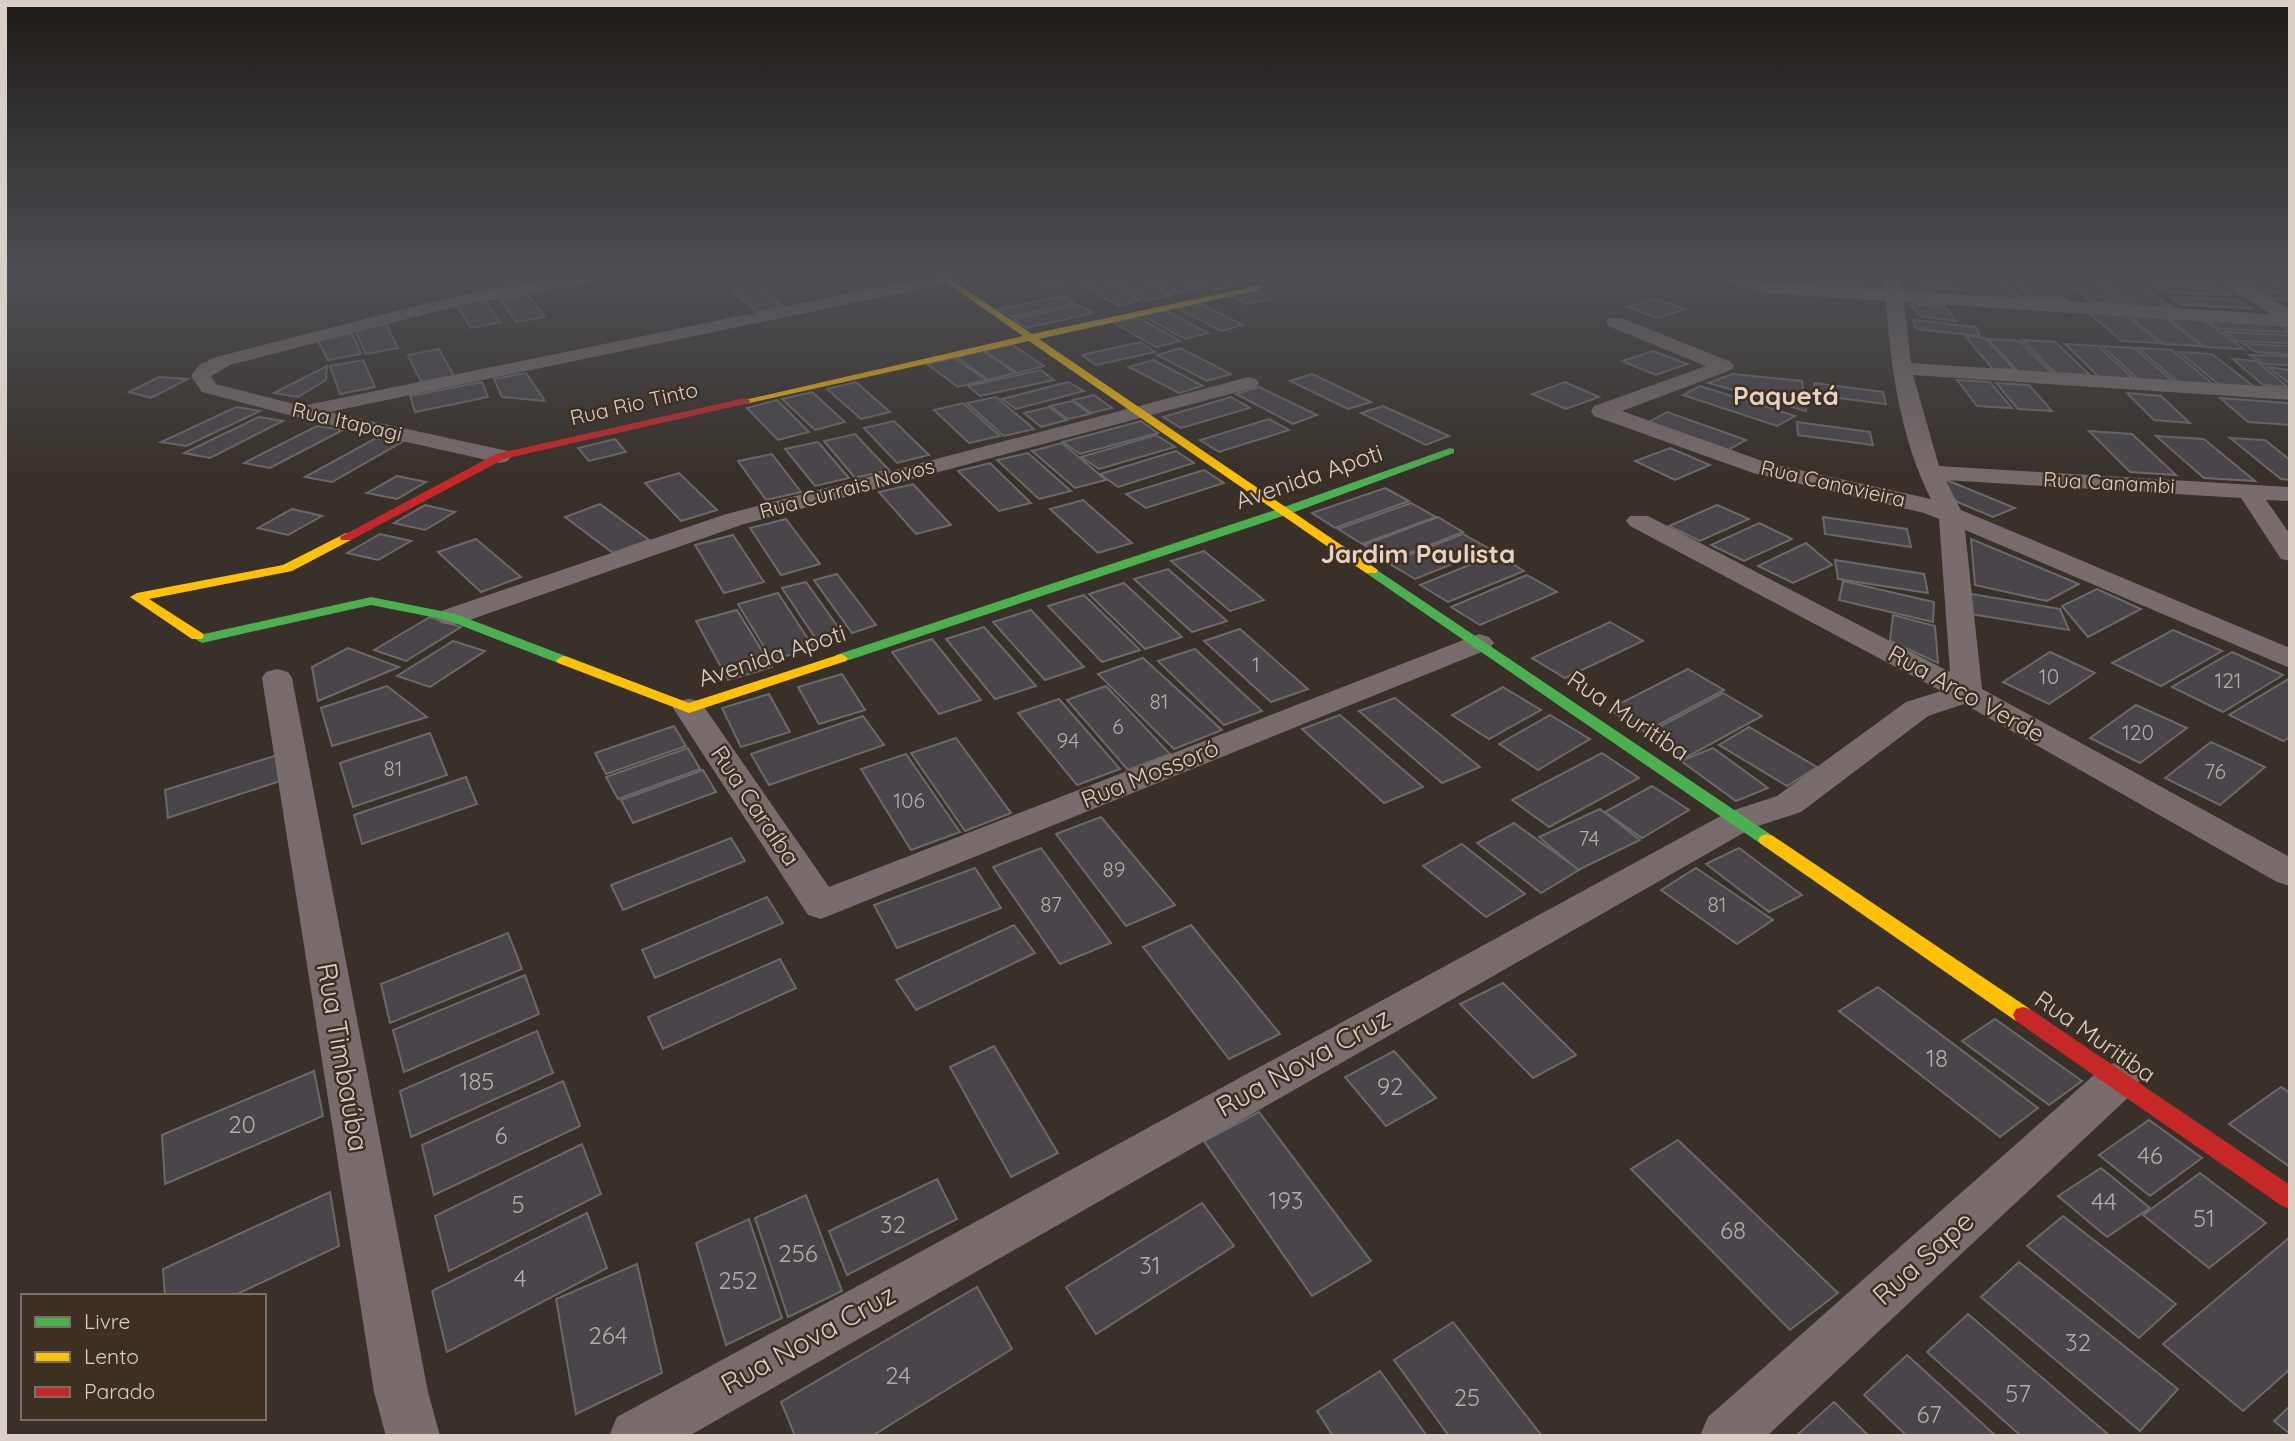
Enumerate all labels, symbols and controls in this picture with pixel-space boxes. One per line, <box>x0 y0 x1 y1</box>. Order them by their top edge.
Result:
street label: Rua Rio Tinto <box>567 376 700 430</box>
district label: Paquetá <box>1733 379 1839 412</box>
street label: Rua Itapagi <box>290 396 405 446</box>
street label: Avenida Apoti <box>1231 437 1386 515</box>
street label: Rua Currais Novos <box>756 452 937 524</box>
street label: Rua Canavieira <box>1758 454 1908 512</box>
street label: Rua Canambi <box>2042 466 2176 498</box>
district label: Jardim Paulista <box>1321 537 1515 570</box>
street label: Avenida Apoti <box>694 617 849 693</box>
street label: Rua Arco Verde <box>1883 638 2050 748</box>
house number: 1 <box>1252 651 1260 677</box>
street label: Rua Muritiba <box>1562 663 1695 767</box>
house number: 10 <box>2039 663 2059 689</box>
house number: 121 <box>2214 667 2242 693</box>
house number: 81 <box>1149 688 1169 714</box>
house number: 6 <box>1112 713 1124 739</box>
house number: 120 <box>2122 719 2154 745</box>
house number: 94 <box>1057 727 1079 753</box>
street label: Rua Mossoró <box>1076 732 1223 814</box>
street label: Rua Caraíba <box>705 740 807 871</box>
house number: 81 <box>383 755 403 781</box>
house number: 76 <box>2204 758 2226 784</box>
house number: 106 <box>893 787 925 813</box>
house number: 74 <box>1579 825 1600 851</box>
house number: 89 <box>1102 856 1126 882</box>
house number: 87 <box>1040 891 1062 917</box>
house number: 81 <box>1707 891 1727 917</box>
street label: Rua Timbaúba <box>310 960 377 1154</box>
street label: Rua Muritiba <box>2029 984 2162 1089</box>
street label: Rua Nova Cruz <box>1209 999 1396 1124</box>
house number: 18 <box>1926 1043 1948 1073</box>
house number: 185 <box>460 1066 494 1096</box>
house number: 92 <box>1377 1071 1403 1101</box>
house number: 20 <box>228 1109 256 1139</box>
house number: 6 <box>495 1120 508 1150</box>
house number: 46 <box>2137 1140 2163 1170</box>
house number: 193 <box>1269 1185 1303 1215</box>
house number: 44 <box>2091 1186 2117 1216</box>
house number: 5 <box>511 1189 525 1219</box>
street label: Rua Sape <box>1865 1203 1981 1312</box>
house number: 51 <box>2193 1203 2215 1233</box>
house number: 32 <box>880 1209 906 1239</box>
house number: 68 <box>1720 1215 1746 1245</box>
house number: 256 <box>778 1238 818 1268</box>
house number: 31 <box>1139 1250 1161 1280</box>
house number: 4 <box>514 1263 526 1293</box>
house number: 252 <box>718 1265 758 1295</box>
street label: Rua Nova Cruz <box>714 1276 901 1401</box>
legend <box>21 1294 266 1420</box>
text: Livre <box>84 1308 130 1334</box>
house number: 264 <box>588 1320 628 1350</box>
house number: 32 <box>2065 1327 2091 1357</box>
text: Lento <box>84 1343 139 1369</box>
house number: 24 <box>885 1360 911 1390</box>
text: Parado <box>84 1378 155 1404</box>
house number: 57 <box>2005 1378 2031 1408</box>
house number: 25 <box>1454 1382 1480 1412</box>
house number: 67 <box>1916 1399 1942 1429</box>

